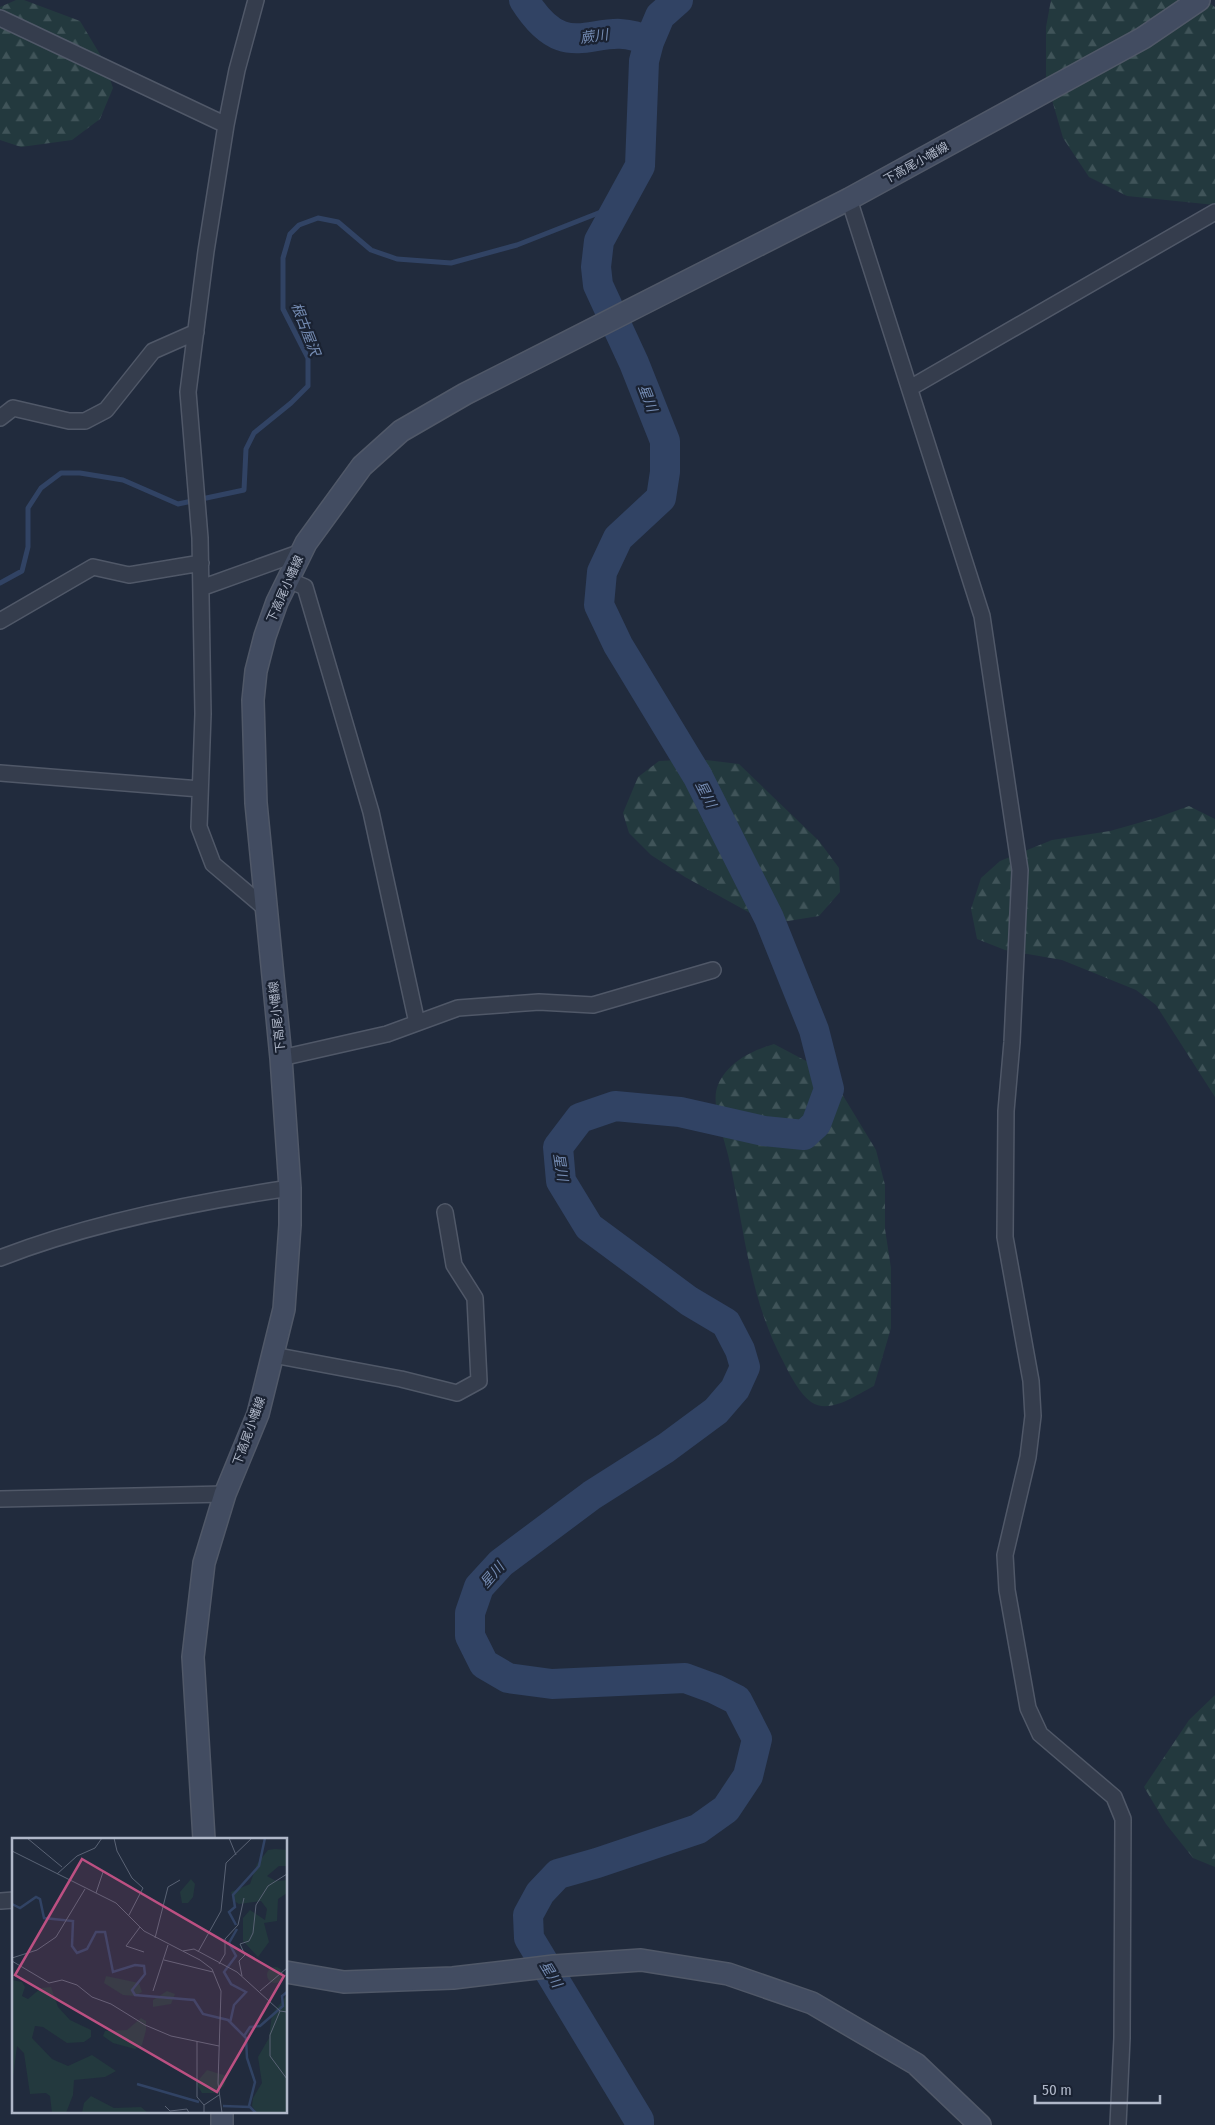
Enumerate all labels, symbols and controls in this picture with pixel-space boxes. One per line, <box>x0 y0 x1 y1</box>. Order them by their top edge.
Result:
water label: 蕨川 <box>579 26 611 47</box>
street label: 下高尾小幡線 <box>881 139 951 187</box>
water label: 根古屋沢 <box>288 300 324 360</box>
water label: 星川 <box>635 382 661 416</box>
street label: 下高尾小幡線 <box>264 553 306 625</box>
water label: 星川 <box>692 778 720 812</box>
street label: 下高尾小幡線 <box>266 980 288 1054</box>
water label: 星川 <box>550 1152 571 1184</box>
street label: 下高尾小幡線 <box>230 1395 268 1467</box>
water label: 星川 <box>477 1558 509 1591</box>
inset map <box>12 1838 288 2112</box>
water label: 星川 <box>536 1958 566 1992</box>
scale bar <box>1035 2072 1160 2104</box>
text: 50 m <box>1042 2081 1072 2099</box>

